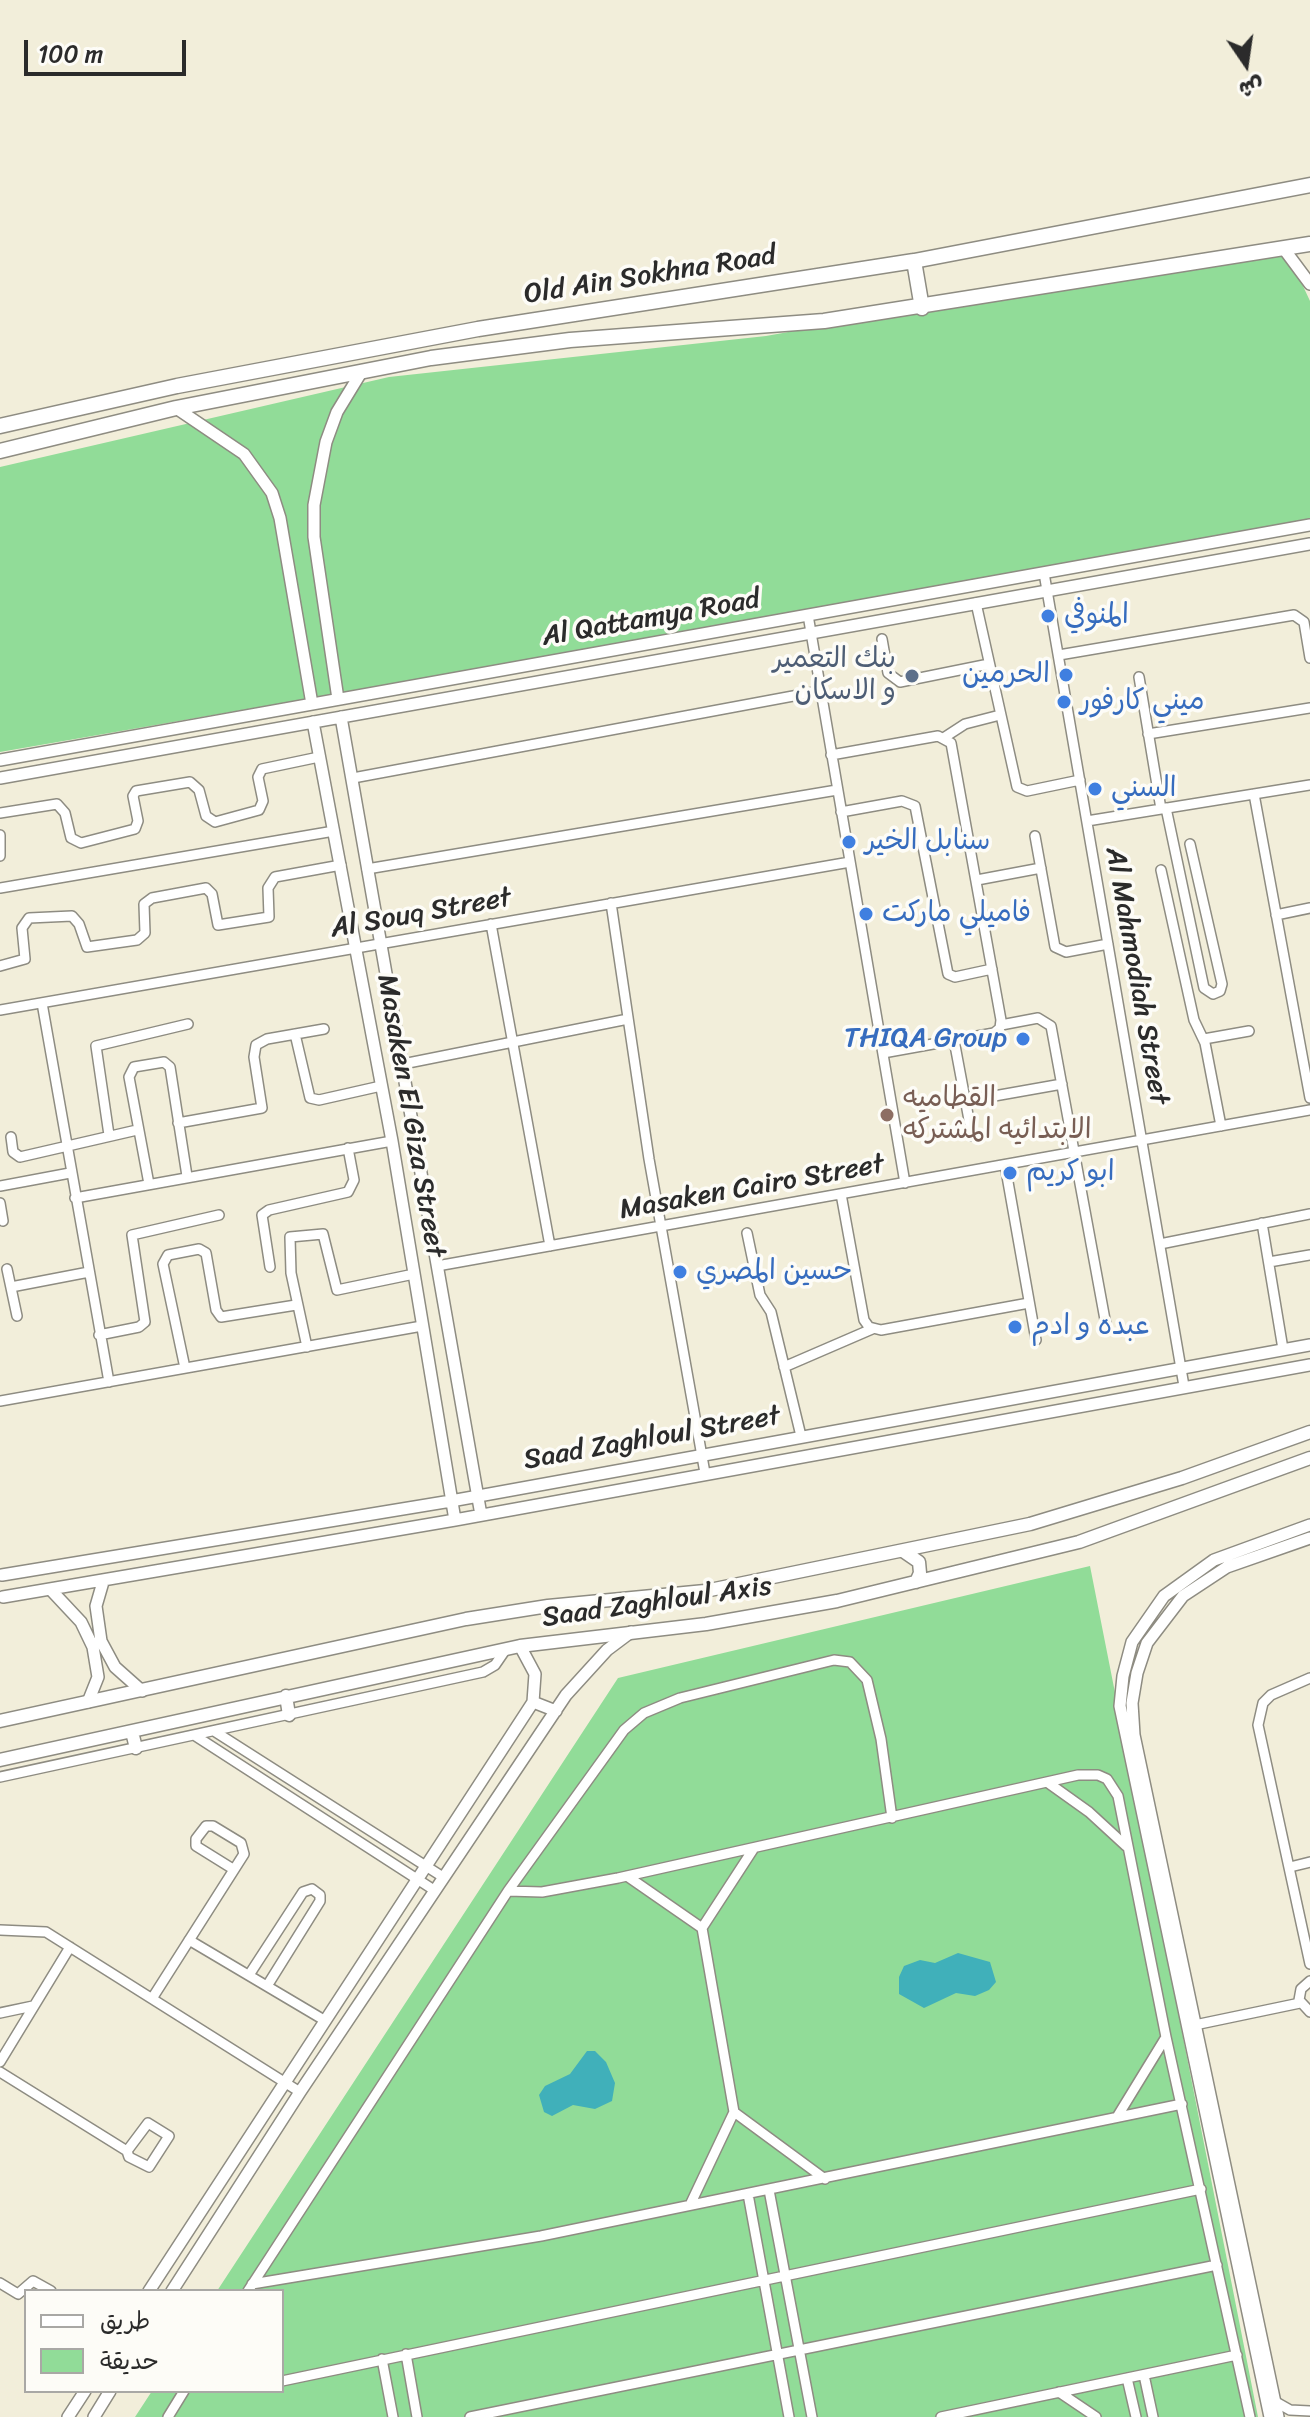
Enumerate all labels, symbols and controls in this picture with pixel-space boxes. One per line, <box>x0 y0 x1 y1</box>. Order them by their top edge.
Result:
scale bar <box>28 24 190 74</box>
north arrow <box>1206 24 1286 104</box>
text: 100 m <box>38 33 103 75</box>
text: ش <box>1235 66 1268 110</box>
street label: Old Ain Sokhna Road <box>522 239 778 313</box>
street label: Al Qattamya Road <box>540 583 762 655</box>
place label: المنوفي <box>1064 599 1129 633</box>
marker: المنوفي <box>1039 607 1057 625</box>
place label: بنك التعمير و الاسكان <box>773 643 896 709</box>
place label: الحرمين <box>962 658 1050 692</box>
marker: الحرمين <box>1057 666 1075 684</box>
marker: بنك التعمير و الاسكان <box>903 667 921 685</box>
place label: ميني كارفور <box>1080 685 1205 719</box>
marker: ميني كارفور <box>1055 693 1073 711</box>
place label: السني <box>1111 772 1177 806</box>
marker: السني <box>1086 780 1104 798</box>
place label: سنابل الخير <box>865 825 990 859</box>
marker: سنابل الخير <box>840 833 858 851</box>
street label: Al Mahmodiah Street <box>1097 845 1175 1107</box>
street label: Al Souq Street <box>328 882 514 946</box>
place label: فاميلي ماركت <box>882 897 1031 931</box>
marker: فاميلي ماركت <box>857 905 875 923</box>
street label: Masaken El Giza Street <box>369 972 451 1260</box>
place label: THIQA Group <box>844 1022 1007 1056</box>
marker: THIQA Group <box>1014 1030 1032 1048</box>
place label: القطاميه الابتدائيه المشتركه <box>903 1082 1092 1148</box>
marker: القطاميه الابتدائيه المشتركه <box>878 1106 896 1124</box>
street label: Masaken Cairo Street <box>617 1148 887 1228</box>
place label: ابو كريم <box>1026 1156 1115 1190</box>
marker: ابو كريم <box>1001 1164 1019 1182</box>
place label: حسين المصري <box>696 1255 852 1289</box>
marker: حسين المصري <box>671 1263 689 1281</box>
place label: عبده و ادم <box>1031 1310 1150 1344</box>
marker: عبده و ادم <box>1006 1318 1024 1336</box>
street label: Saad Zaghloul Street <box>521 1400 783 1478</box>
street label: Saad Zaghloul Axis <box>540 1570 774 1636</box>
legend <box>24 2289 284 2393</box>
text: طريق <box>100 2300 150 2342</box>
text: حديقة <box>100 2340 159 2382</box>

